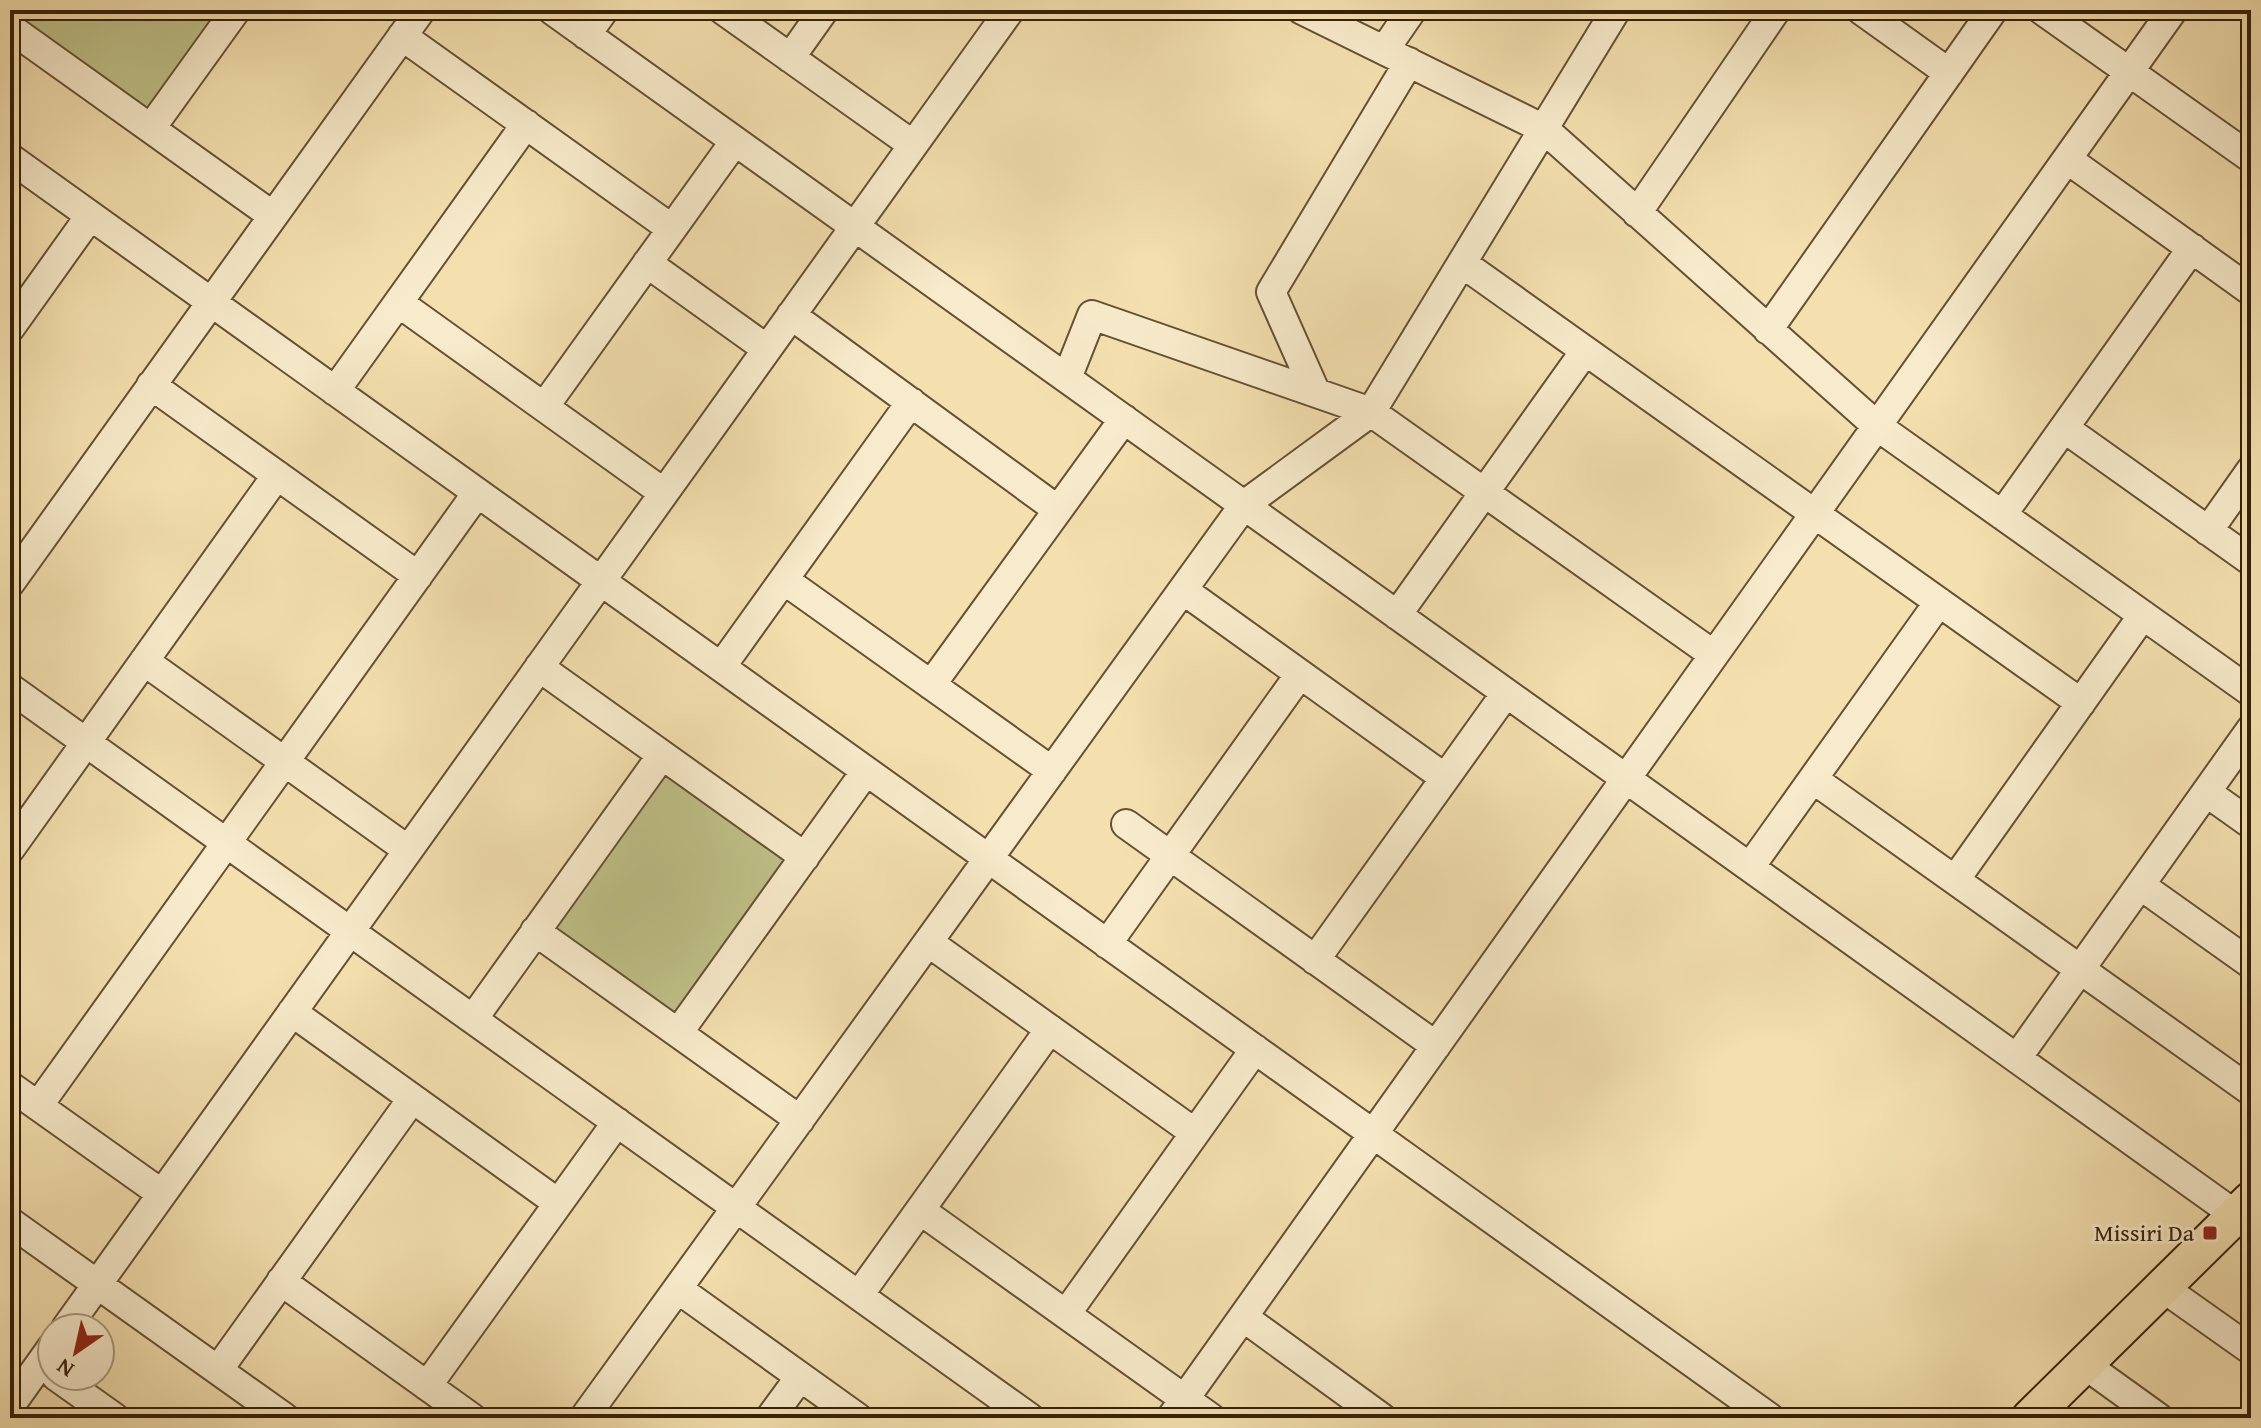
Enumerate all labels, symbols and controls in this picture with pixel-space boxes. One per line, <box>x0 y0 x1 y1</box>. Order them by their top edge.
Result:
place label: Missiri Da <box>2094 1215 2195 1250</box>
marker: Missiri Da <box>2201 1224 2219 1242</box>
north arrow <box>36 1312 116 1392</box>
text: N <box>50 1351 80 1386</box>

